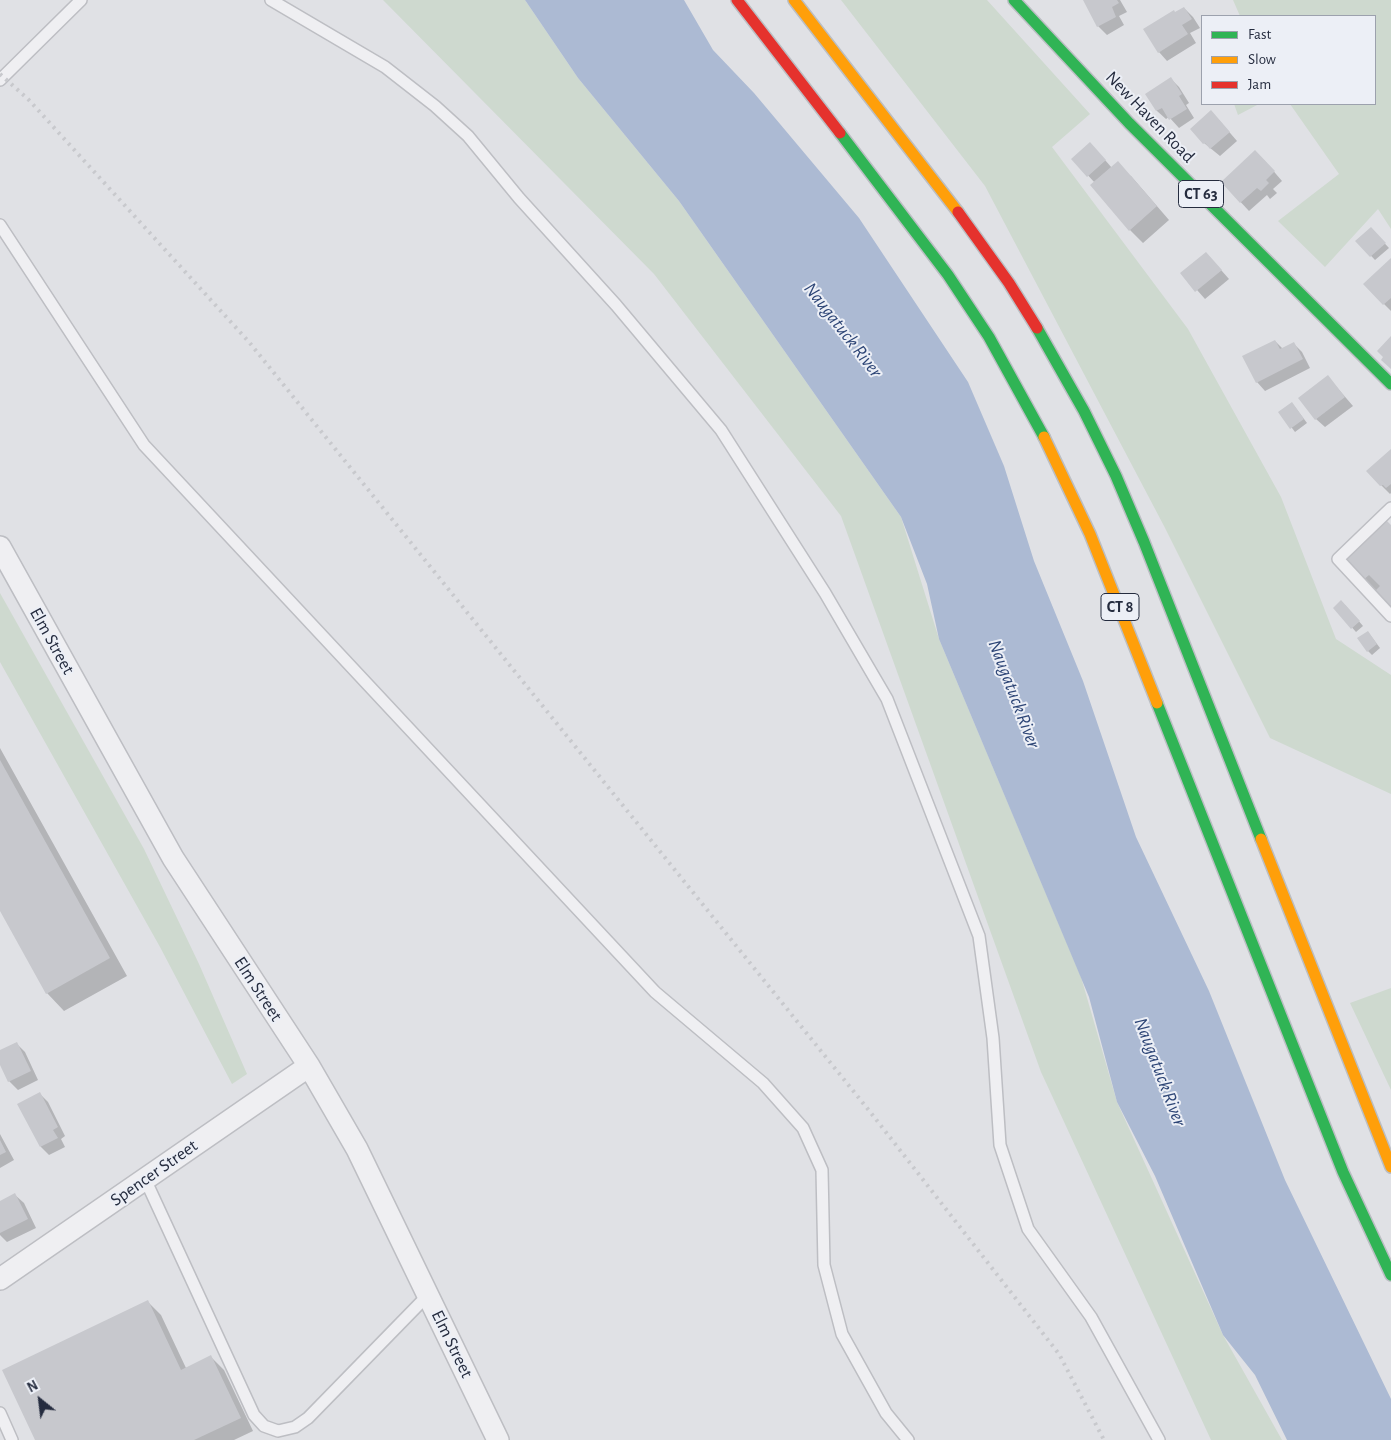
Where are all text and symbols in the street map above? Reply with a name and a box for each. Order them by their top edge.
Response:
legend [1201,15,1376,105]
text: Fast [1248,27,1271,42]
text: Slow [1248,52,1276,67]
street label: New Haven Road [1101,67,1199,167]
text: Jam [1248,77,1271,92]
road number: CT 63 [1178,180,1224,208]
water label: Naugatuck River [799,278,887,382]
road number: CT 8 [1101,594,1139,620]
street label: Elm Street [25,604,79,678]
water label: Naugatuck River [983,637,1045,751]
street label: Elm Street [229,953,287,1025]
water label: Naugatuck River [1129,1015,1191,1129]
street label: Spencer Street [106,1135,202,1211]
street label: Elm Street [426,1307,478,1381]
north arrow [15,1375,65,1425]
text: N [25,1378,40,1395]

